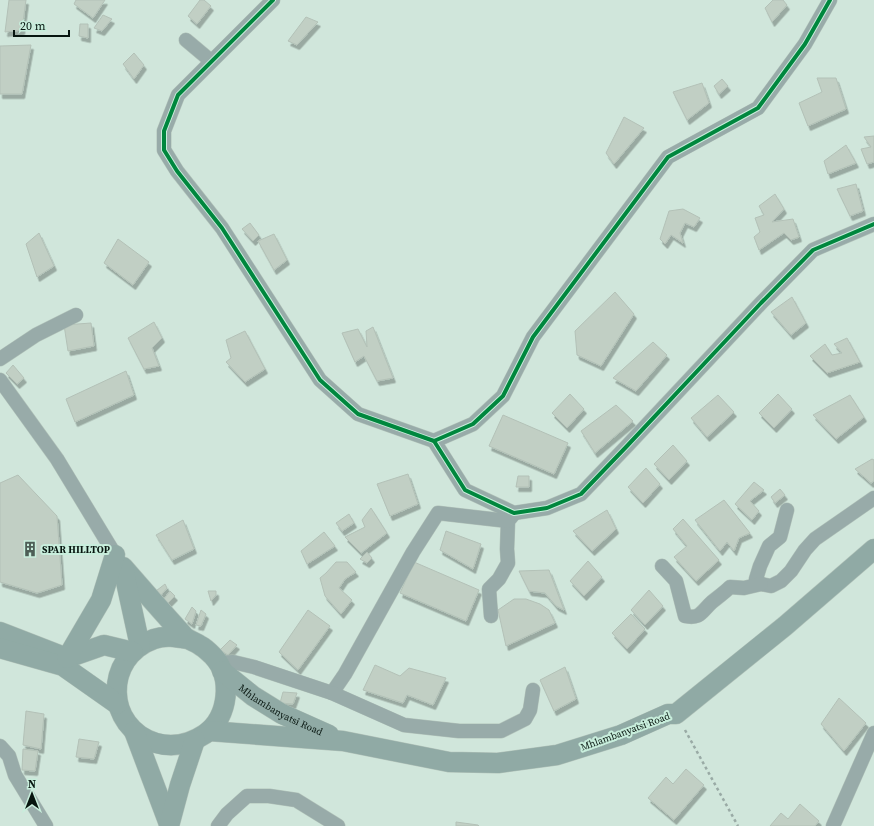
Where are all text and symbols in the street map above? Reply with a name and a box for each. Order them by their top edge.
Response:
scale bar [14,12,69,38]
text: 20 m [20,18,46,34]
building icon: SPAR HILLTOP [21,540,39,558]
place label: SPAR HILLTOP [42,543,110,556]
street label: Mhlambanyatsi Road [236,681,325,739]
street label: Mhlambanyatsi Road [579,709,672,754]
north arrow [12,774,52,814]
text: N [28,777,36,792]

